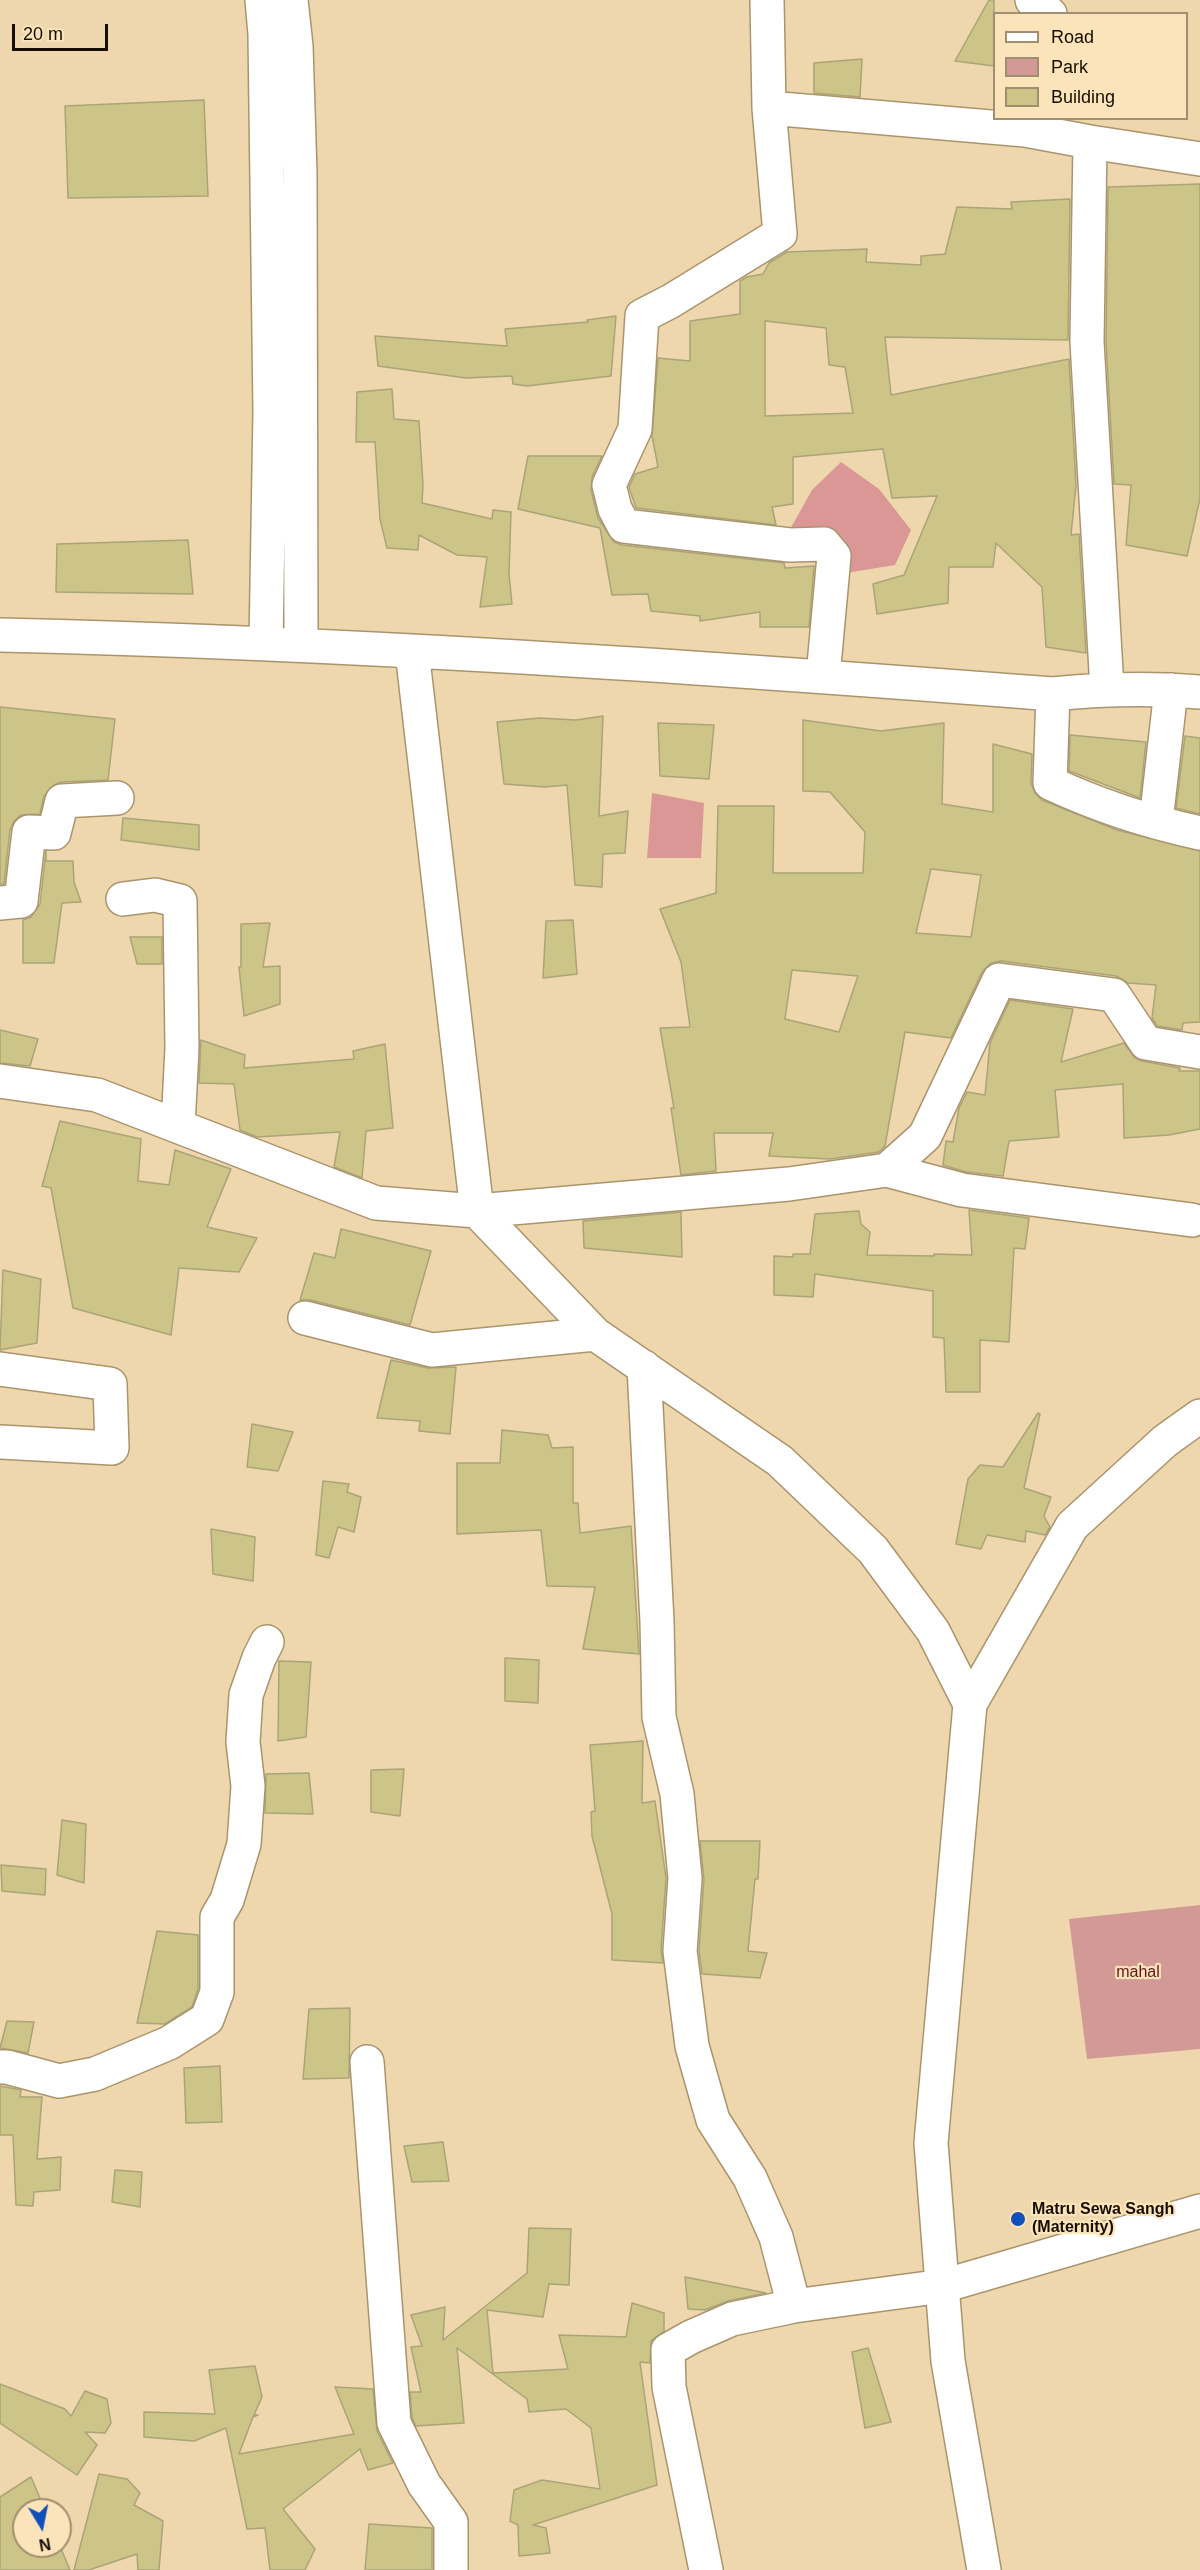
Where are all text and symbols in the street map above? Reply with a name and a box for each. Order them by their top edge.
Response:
scale bar [15,12,111,50]
legend [993,12,1188,120]
text: 20 m [23,24,63,44]
text: Road [1051,27,1094,47]
text: Park [1051,57,1088,77]
text: Building [1051,87,1115,107]
park label: mahal [1116,1963,1160,1983]
place label: Matru Sewa Sangh (Maternity) [1032,2200,1174,2238]
marker: Matru Sewa Sangh (Maternity) [1009,2210,1027,2228]
north arrow [12,2498,72,2558]
text: N [38,2535,52,2554]

